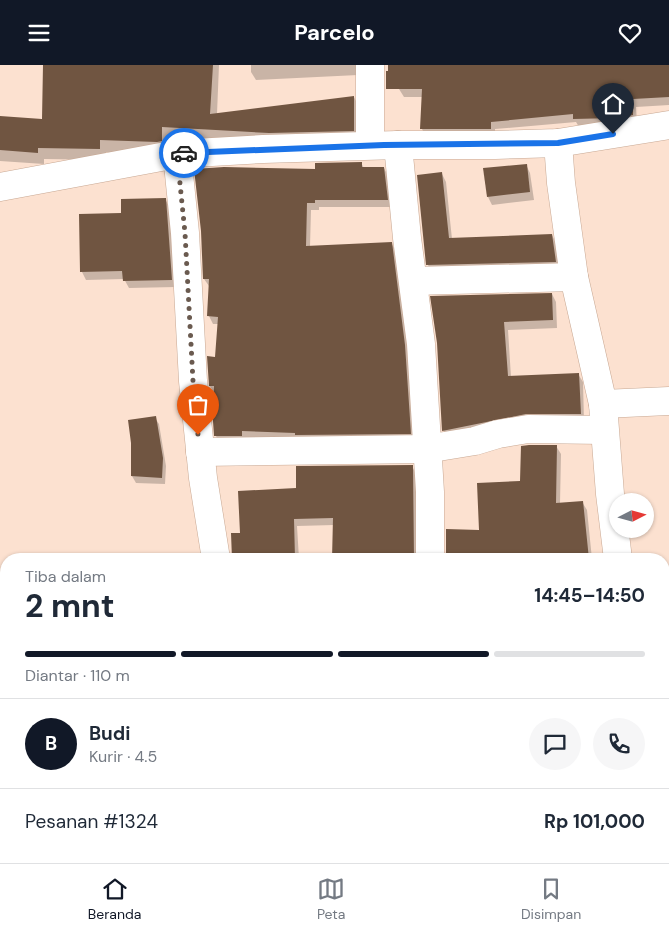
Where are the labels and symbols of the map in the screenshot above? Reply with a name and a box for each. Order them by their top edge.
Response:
pin [592,83,634,134]
courier [159,128,209,178]
pin [177,384,219,435]
north arrow [609,493,654,537]

